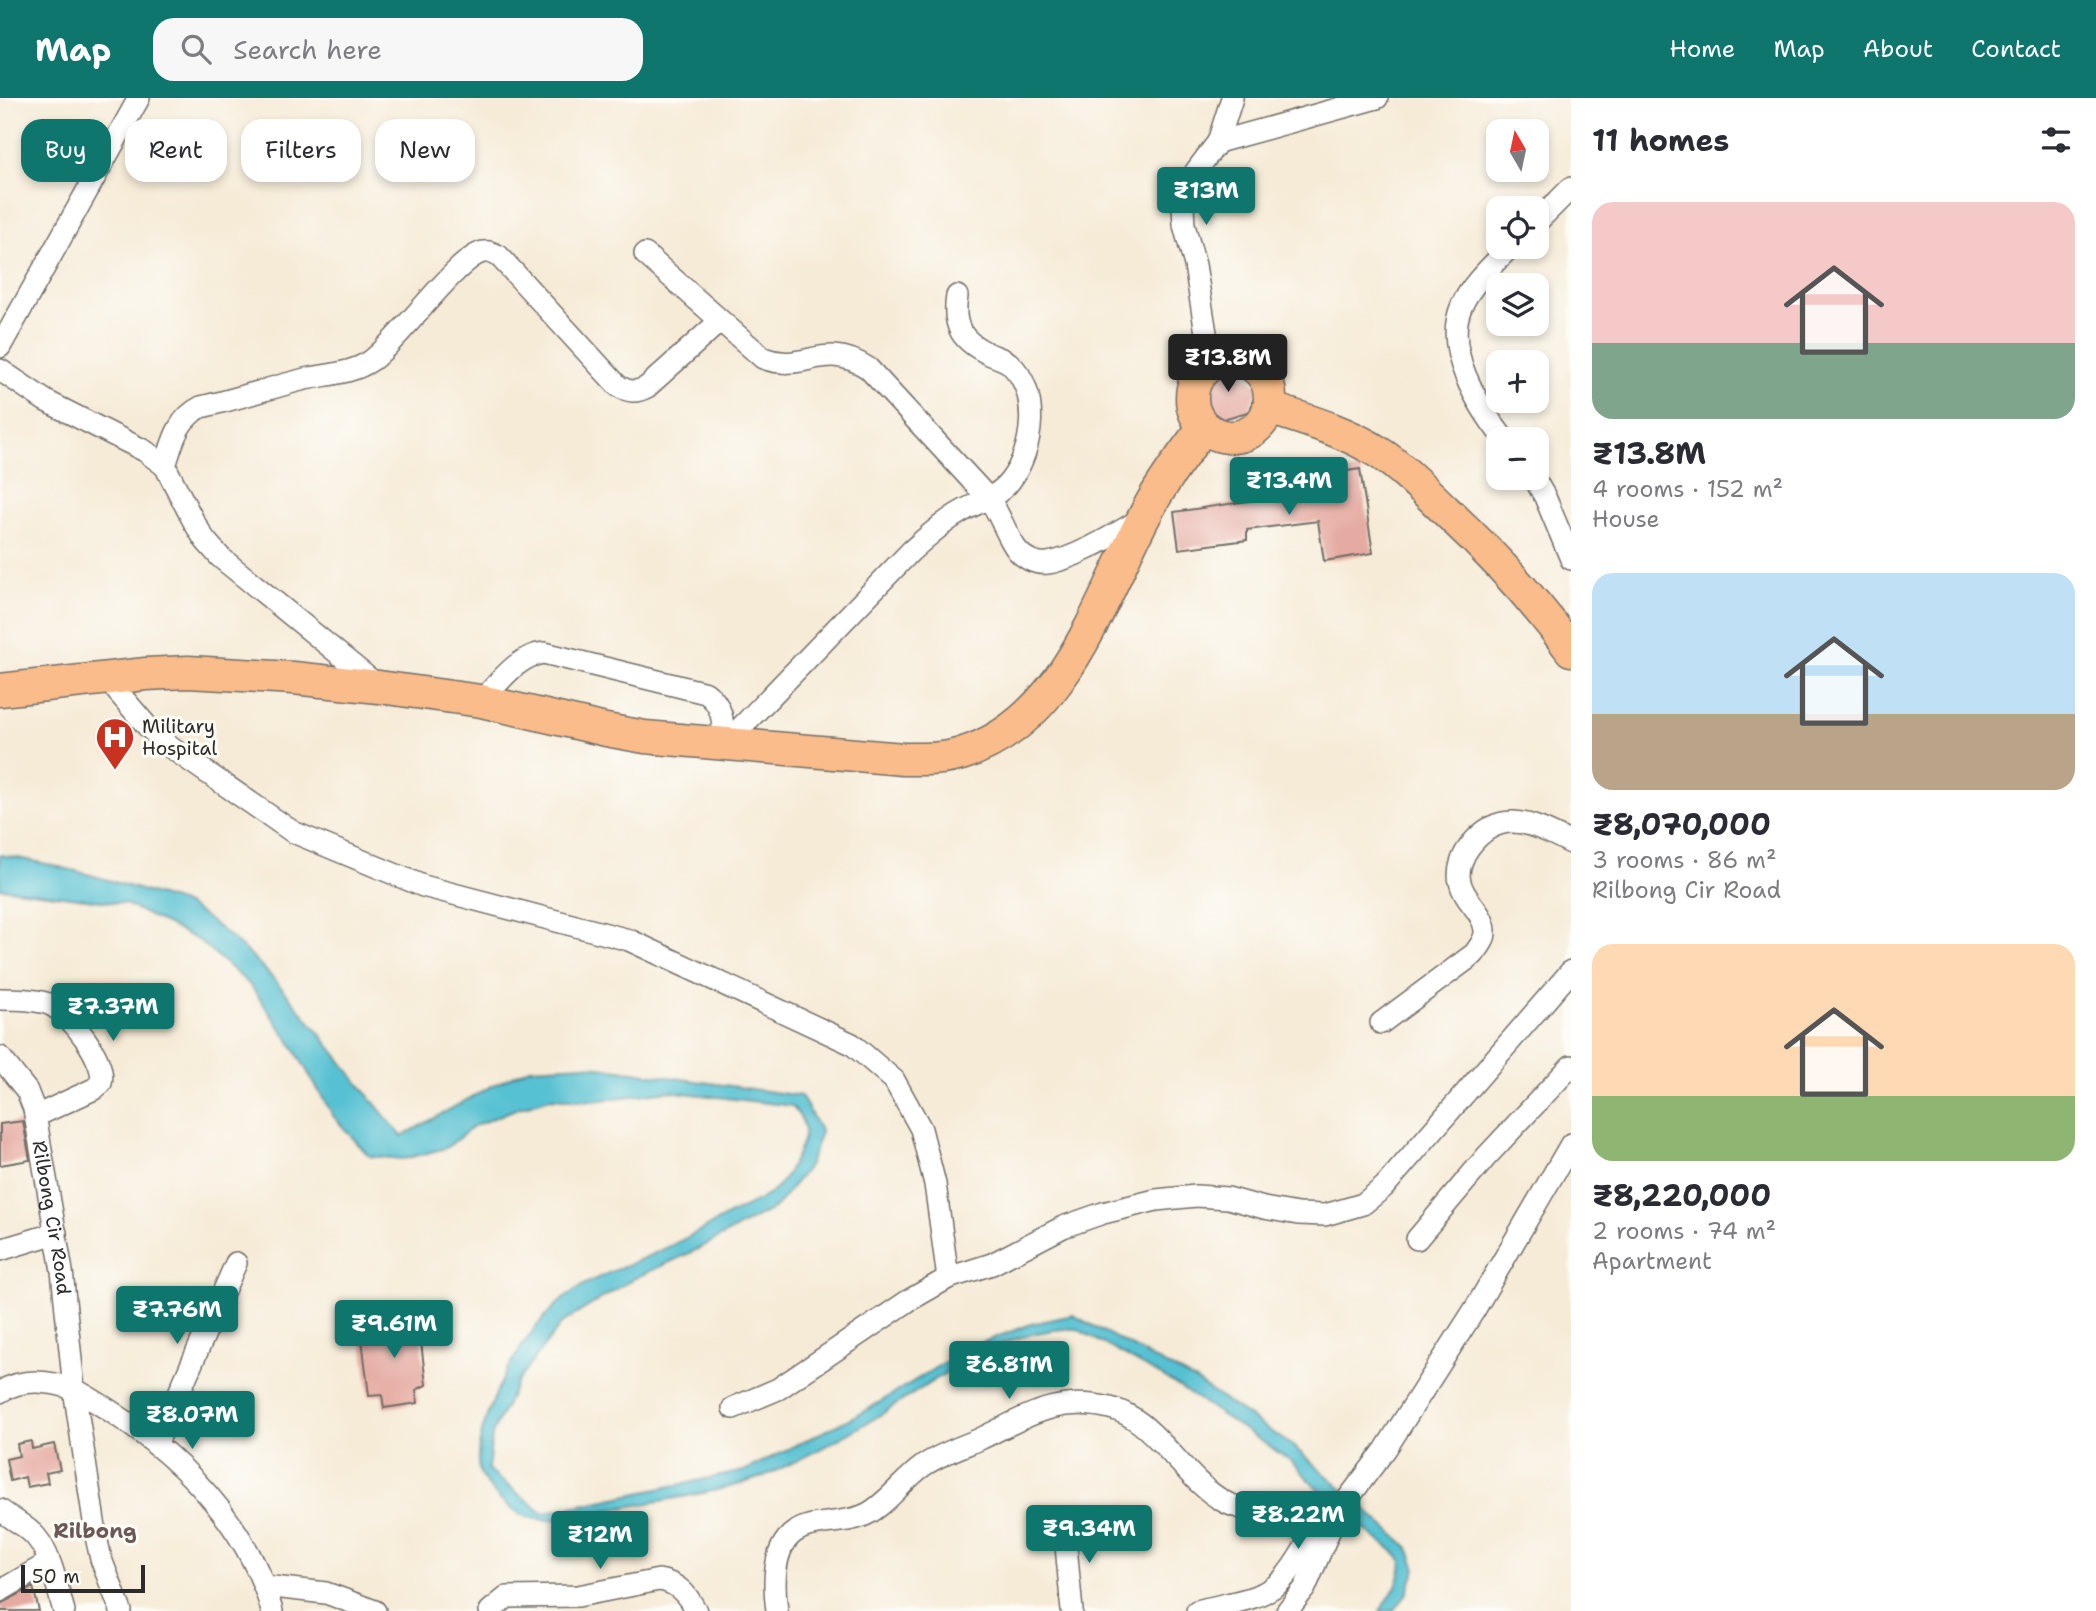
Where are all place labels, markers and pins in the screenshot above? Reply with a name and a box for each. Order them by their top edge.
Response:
pin: ₹13M [1165,167,1247,227]
pin: ₹13.8M [1171,334,1285,394]
pin: ₹13.4M [1232,458,1346,517]
place label: Military Hospital [142,714,217,761]
hospital icon: Military Hospital [94,716,136,771]
pin: ₹7.37M [56,984,170,1043]
pin: ₹7.76M [120,1286,234,1346]
pin: ₹9.61M [337,1300,451,1360]
pin: ₹6.81M [952,1342,1066,1401]
pin: ₹8.07M [135,1392,249,1451]
pin: ₹8.22M [1241,1492,1355,1551]
pin: ₹9.34M [1032,1506,1146,1565]
pin: ₹12M [559,1512,641,1571]

